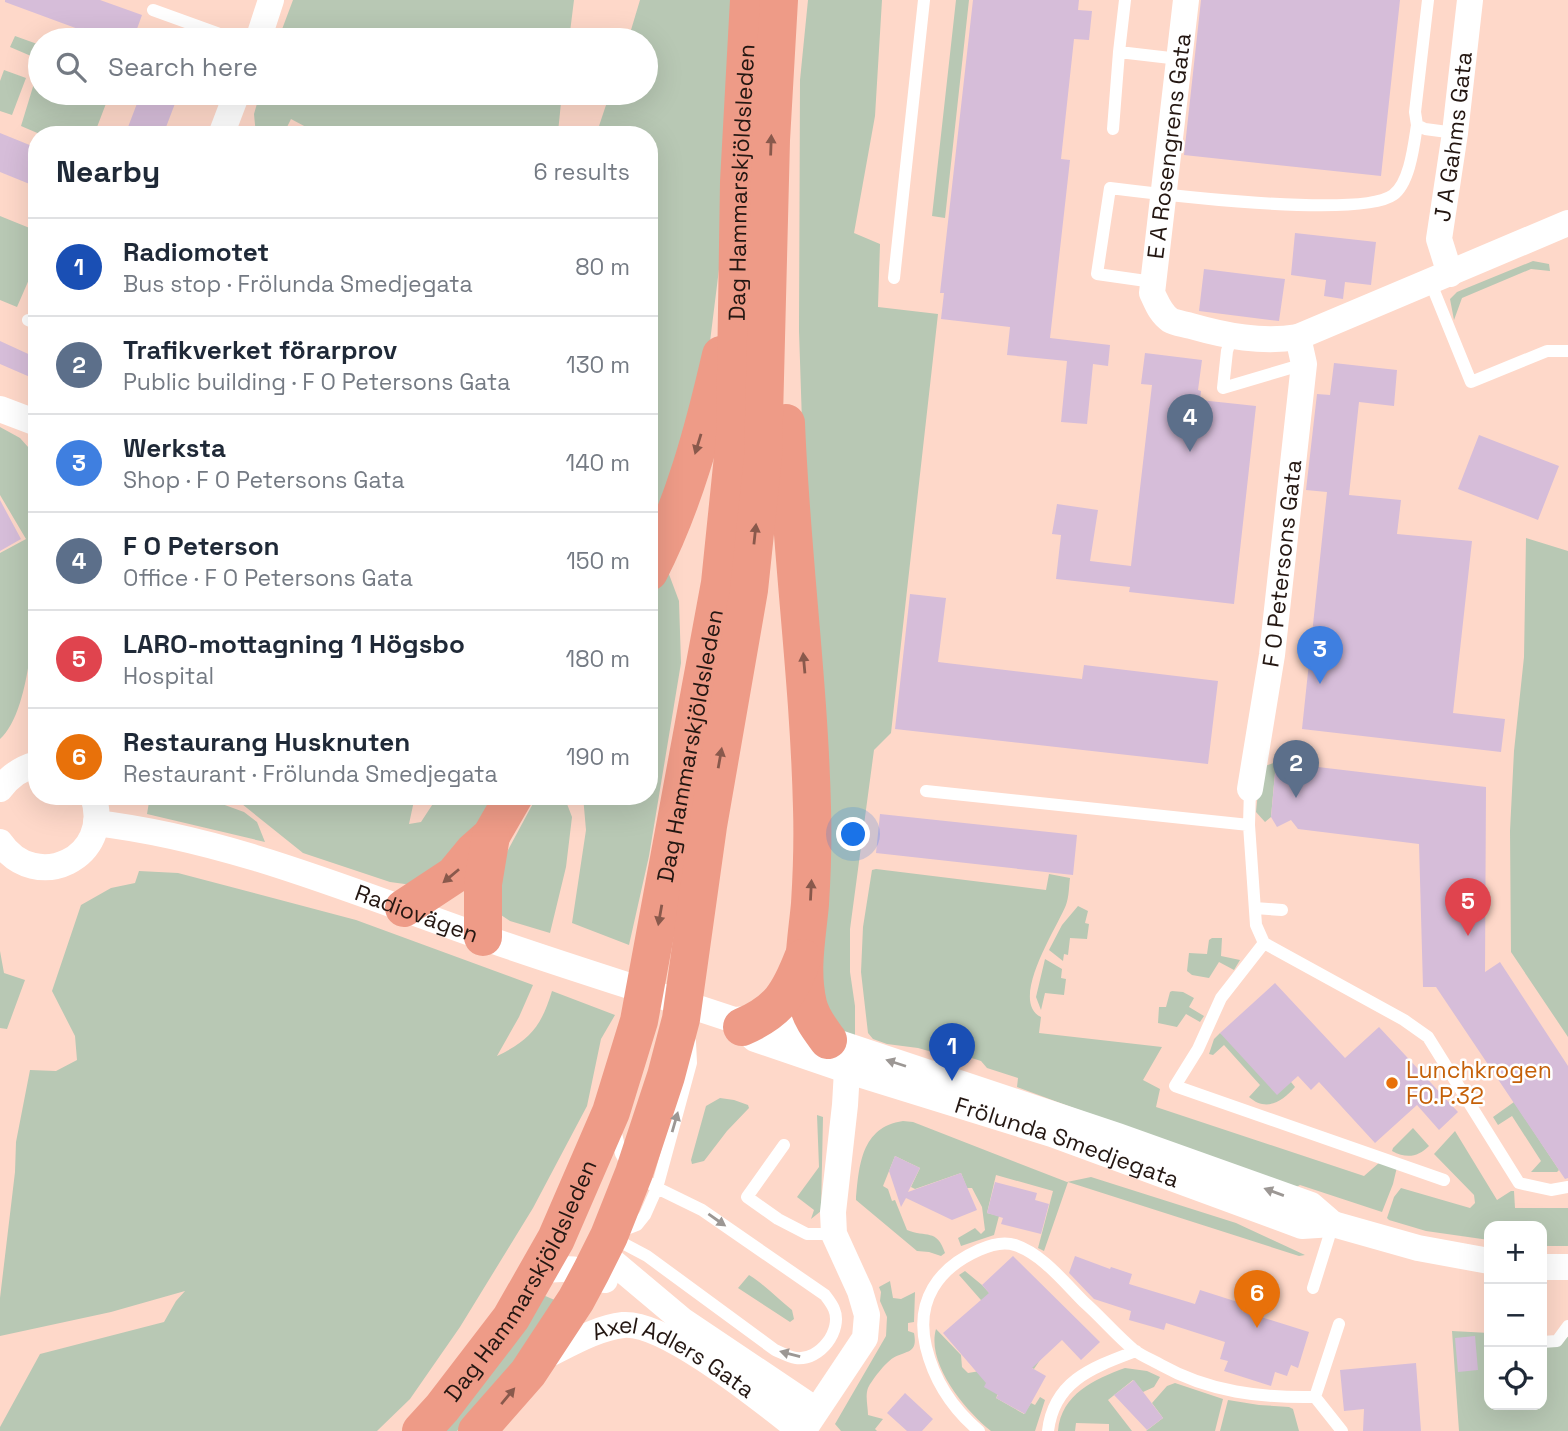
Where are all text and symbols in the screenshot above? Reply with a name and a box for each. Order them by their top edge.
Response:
search box [28,28,658,105]
street label: E A Rosengrens Gata [1140,31,1198,261]
street label: Dag Hammarskjöldsleden [722,43,762,321]
icon: search [52,48,90,86]
text: Search here [108,50,258,84]
street label: J A Gahms Gata [1427,50,1479,224]
one-way arrow [765,134,777,156]
text: Nearby [56,152,160,191]
text: 6 results [534,157,630,187]
text: Radiomotet [123,235,269,269]
text: 1 [74,252,84,282]
text: 80 m [575,252,630,282]
text: Bus stop · Frölunda Smedjegata [123,269,473,299]
text: Trafikverket förarprov [123,333,397,367]
text: 2 [72,350,86,380]
text: 130 m [566,350,630,380]
text: Public building · F O Petersons Gata [123,367,511,397]
pin: 4 [1167,394,1213,452]
text: Werksta [123,431,226,465]
one-way arrow [693,434,703,455]
text: 3 [72,448,86,478]
text: 140 m [566,448,630,478]
street label: F O Petersons Gata [1255,458,1308,669]
text: Shop · F O Petersons Gata [123,465,405,495]
one-way arrow [749,523,760,545]
text: F O Peterson [123,529,280,563]
text: 4 [72,546,86,576]
text: 150 m [566,546,630,576]
text: Office · F O Petersons Gata [123,563,413,593]
street label: Dag Hammarskjöldsleden [650,607,730,885]
pin: 3 [1297,626,1343,684]
text: LARO-mottagning 1 Högsbo [123,627,465,661]
text: 5 [72,644,86,674]
text: 180 m [566,644,630,674]
one-way arrow [798,652,809,674]
text: Hospital [123,661,214,691]
text: Restaurang Husknuten [123,725,410,759]
pin: 2 [1273,740,1319,798]
text: 6 [72,742,86,772]
text: 190 m [566,742,630,772]
one-way arrow [715,747,726,769]
text: Restaurant · Frölunda Smedjegata [123,759,498,789]
your location [836,817,870,851]
one-way arrow [442,868,459,883]
street label: Radiovägen [351,877,482,950]
pin: 5 [1445,878,1491,936]
one-way arrow [805,879,816,901]
one-way arrow [654,904,665,926]
pin: 1 [929,1023,975,1081]
place label: Lunchkrogen FO.P.32 [1406,1055,1552,1111]
one-way arrow [886,1057,907,1068]
marker: Lunchkrogen FO.P.32 [1384,1075,1400,1091]
street label: Frölunda Smedjegata [951,1090,1183,1195]
one-way arrow [671,1111,681,1132]
street label: Dag Hammarskjöldsleden [438,1155,604,1407]
one-way arrow [1263,1186,1284,1197]
one-way arrow [708,1213,726,1227]
map controls [1484,1221,1547,1410]
button: + [1484,1221,1547,1284]
pin: 6 [1234,1270,1280,1328]
button: − [1484,1284,1547,1347]
street label: Axel Adlers Gata [588,1310,761,1405]
button: locate [1484,1347,1547,1410]
one-way arrow [779,1349,800,1359]
one-way arrow [501,1388,516,1406]

